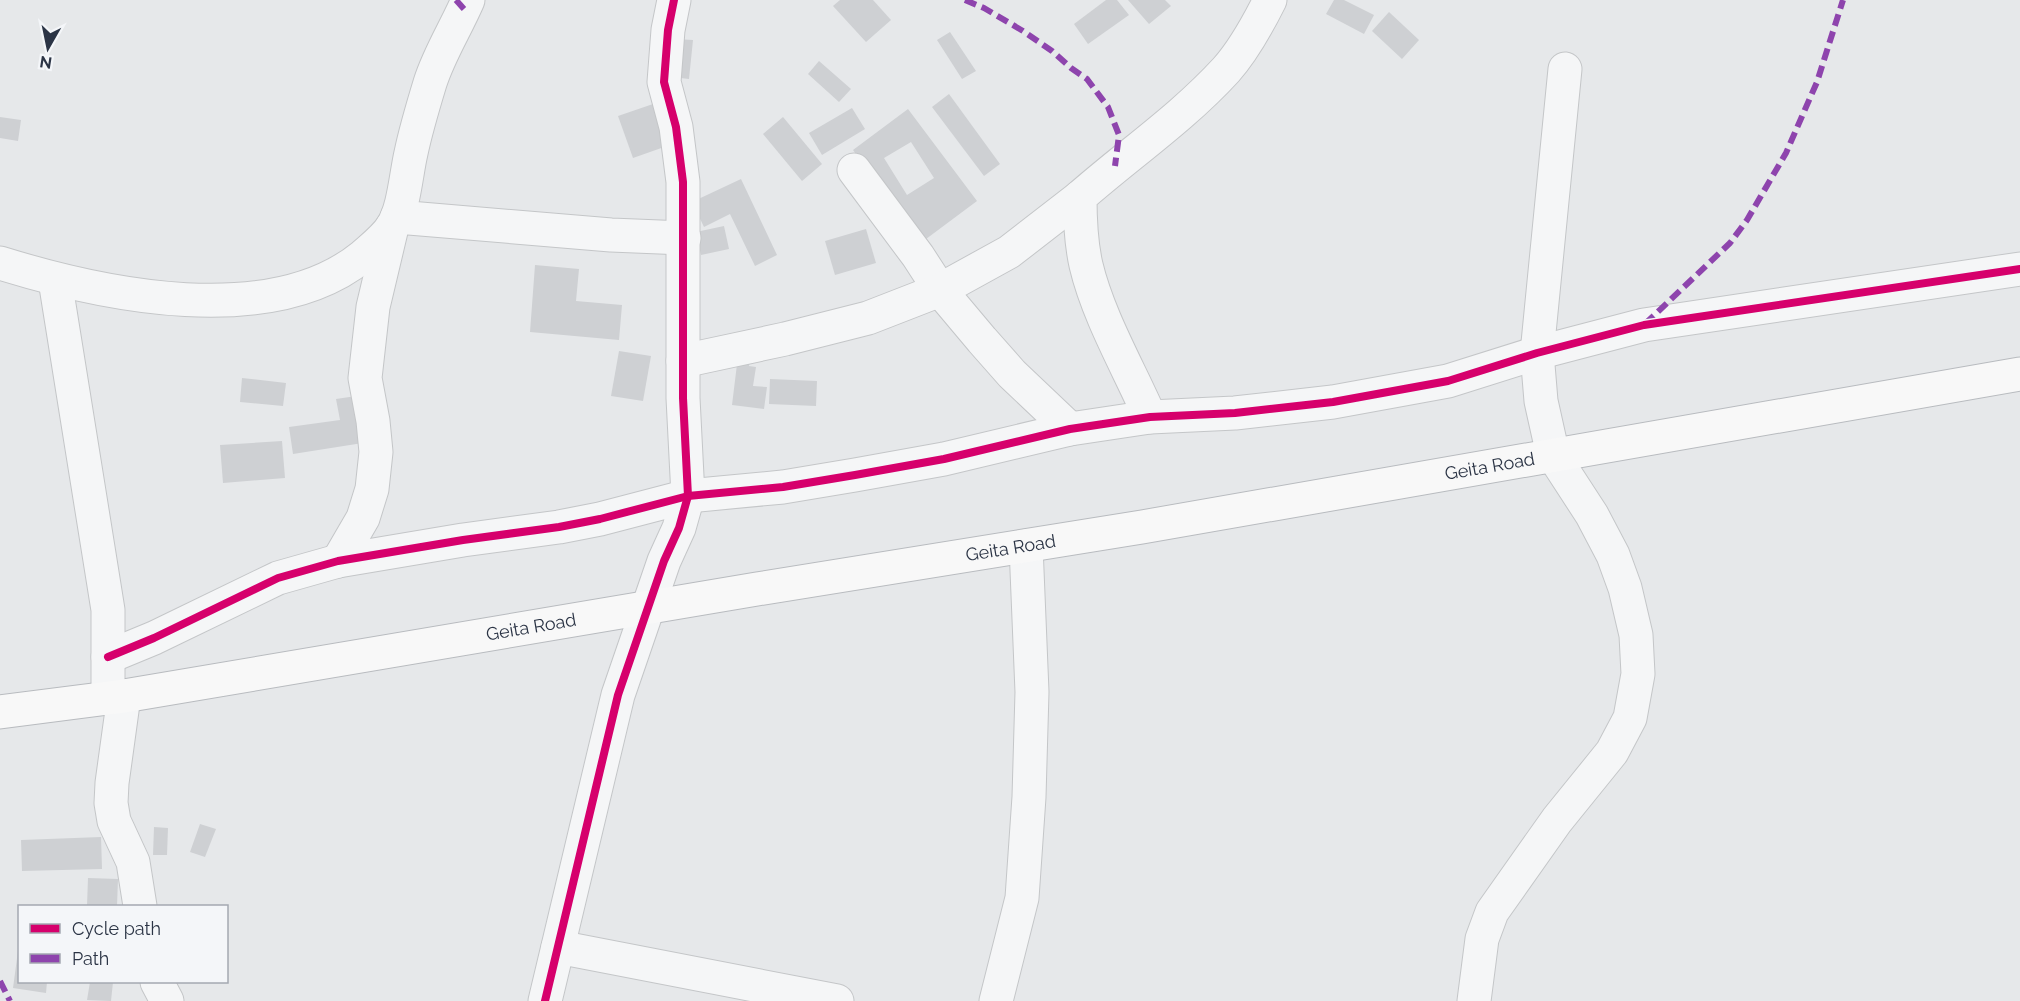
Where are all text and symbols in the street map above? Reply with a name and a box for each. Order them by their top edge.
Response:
north arrow [18,18,78,78]
text: N [38,52,53,73]
street label: Geita Road [1443,448,1536,484]
street label: Geita Road [964,530,1057,565]
street label: Geita Road [484,609,578,645]
legend [18,905,228,983]
text: Cycle path [72,918,161,939]
text: Path [72,948,109,969]

